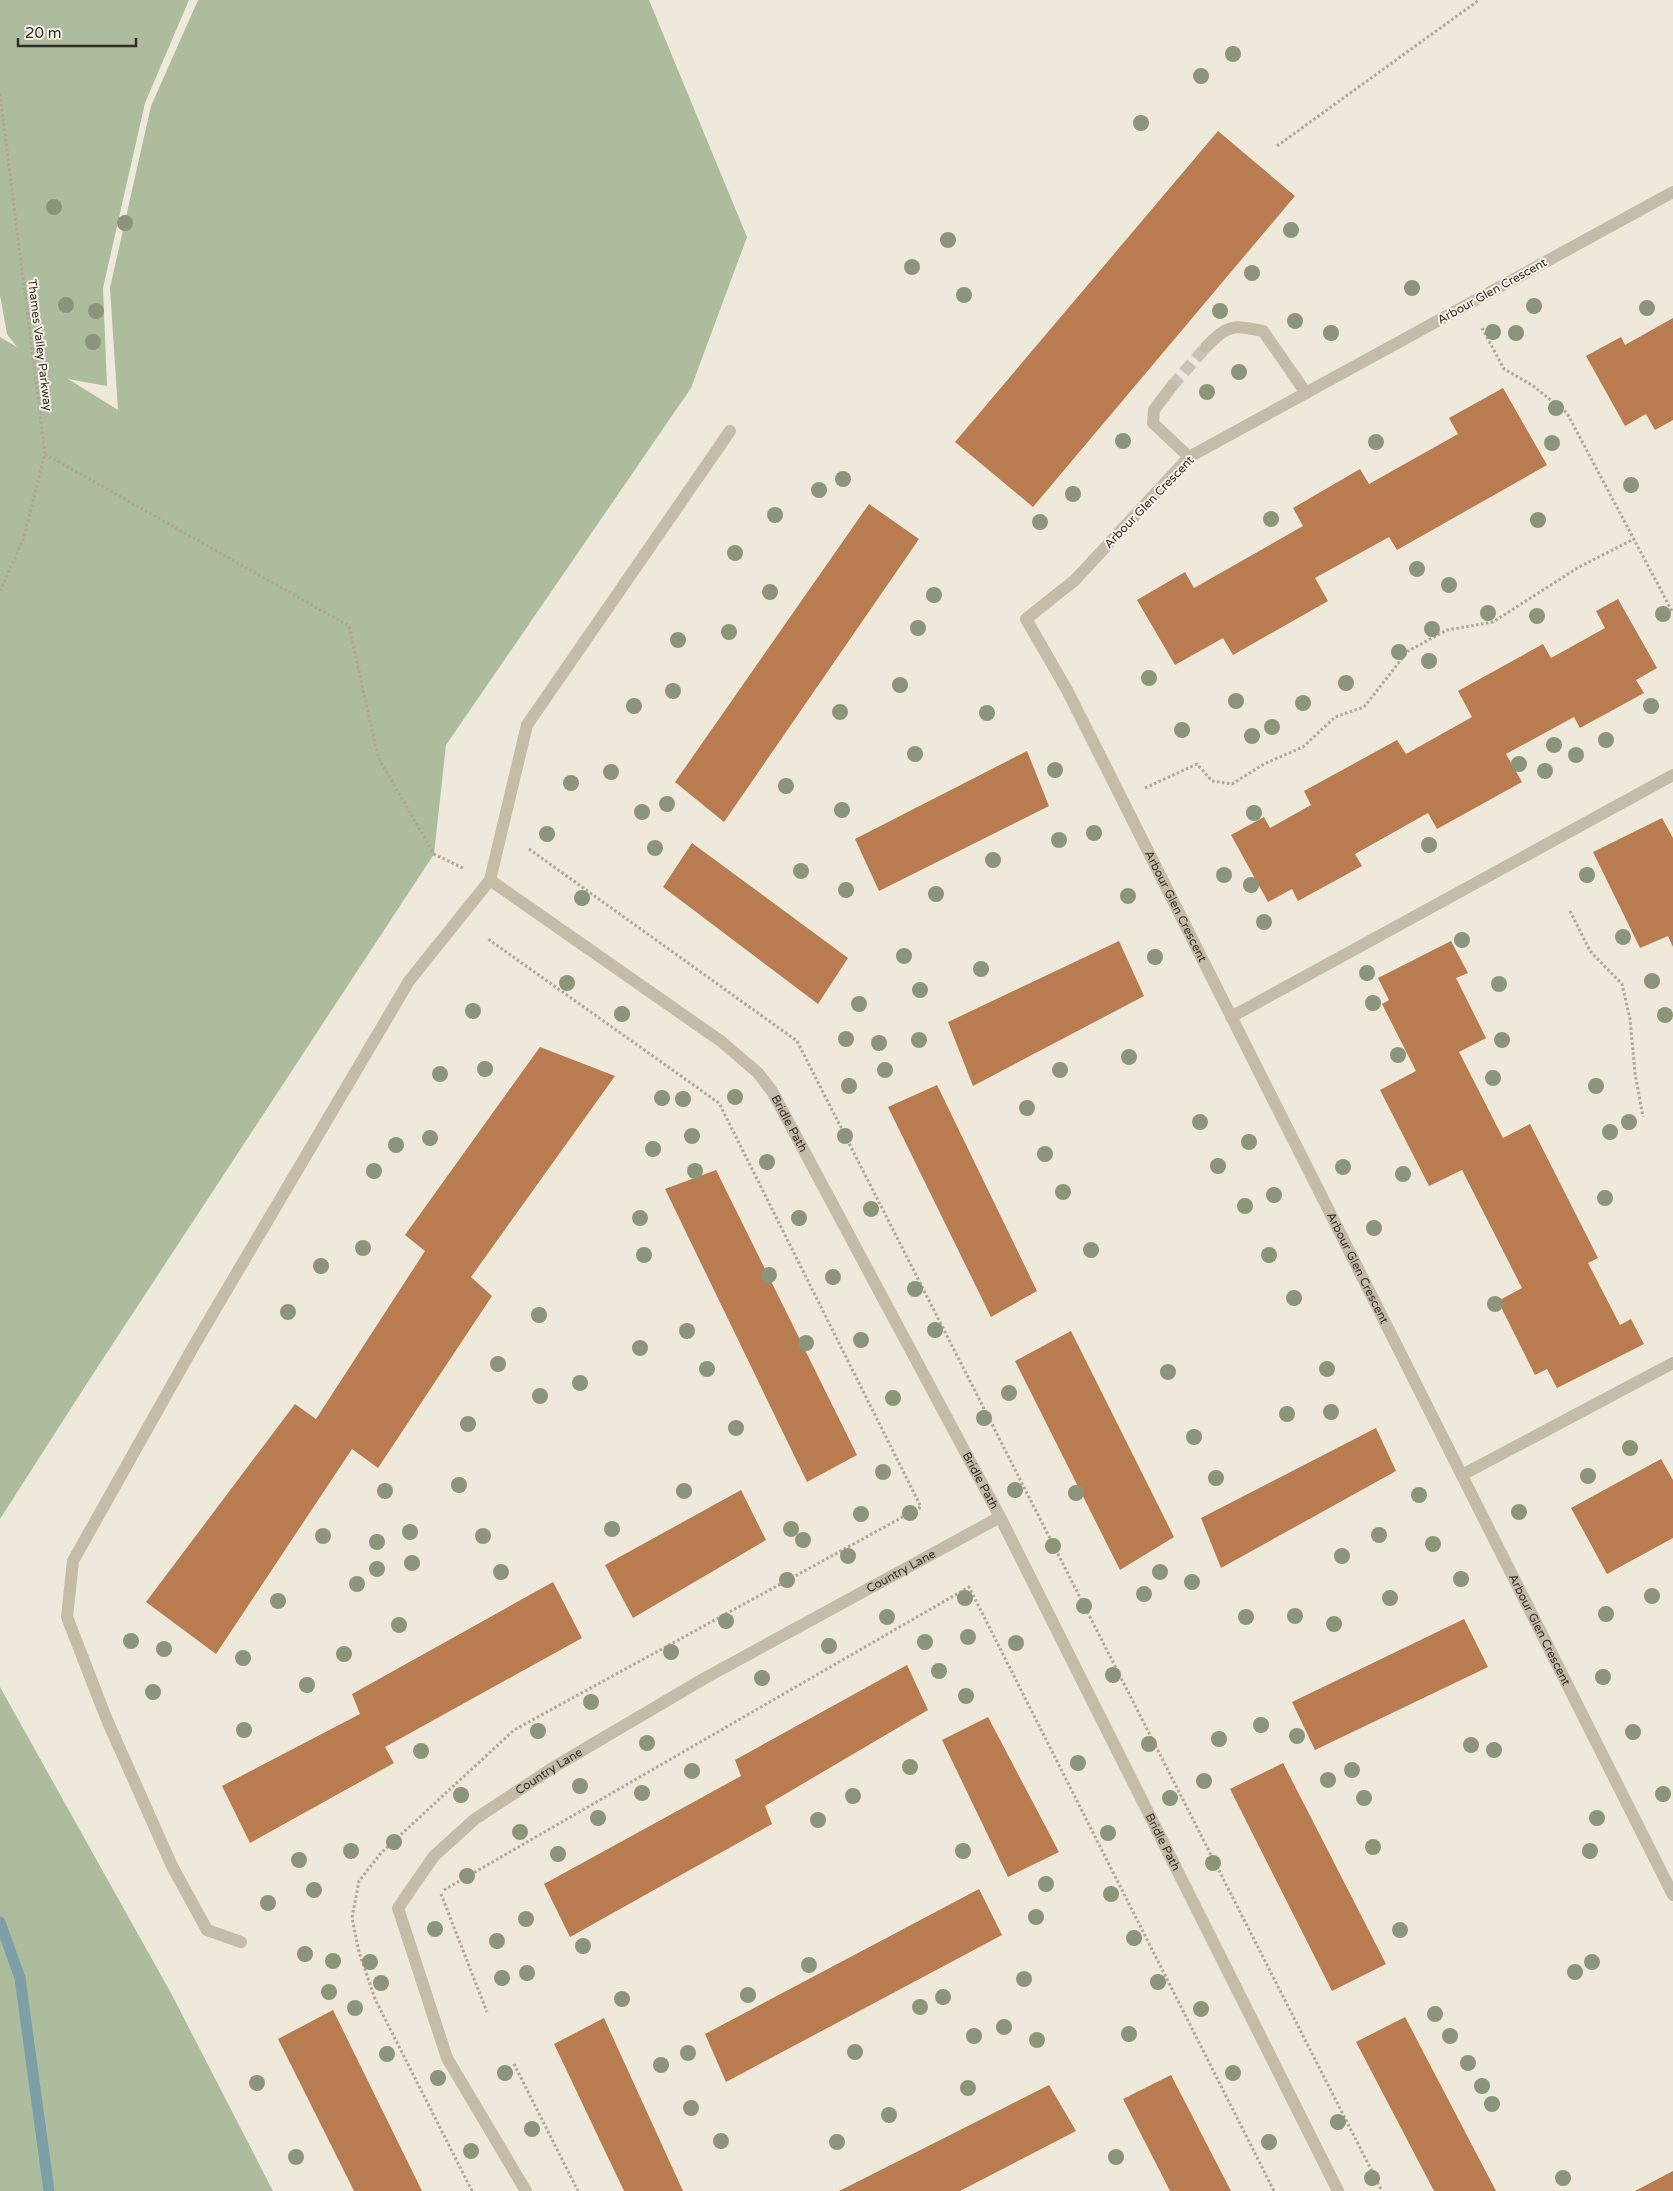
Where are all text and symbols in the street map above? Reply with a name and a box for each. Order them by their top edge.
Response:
scale bar [18,15,135,47]
text: 20 m [25,24,62,42]
street label: Arbour Glen Crescent [1435,255,1549,327]
street label: Thames Valley Parkway [25,278,55,412]
street label: Arbour Glen Crescent [1101,453,1197,551]
street label: Arbour Glen Crescent [1142,848,1210,965]
street label: Bridle Path [768,1092,810,1154]
street label: Arbour Glen Crescent [1324,1210,1392,1326]
street label: Bridle Path [959,1450,1001,1511]
street label: Country Lane [864,1547,938,1596]
street label: Arbour Glen Crescent [1506,1572,1574,1688]
street label: Country Lane [513,1745,585,1797]
street label: Bridle Path [1143,1811,1183,1873]

